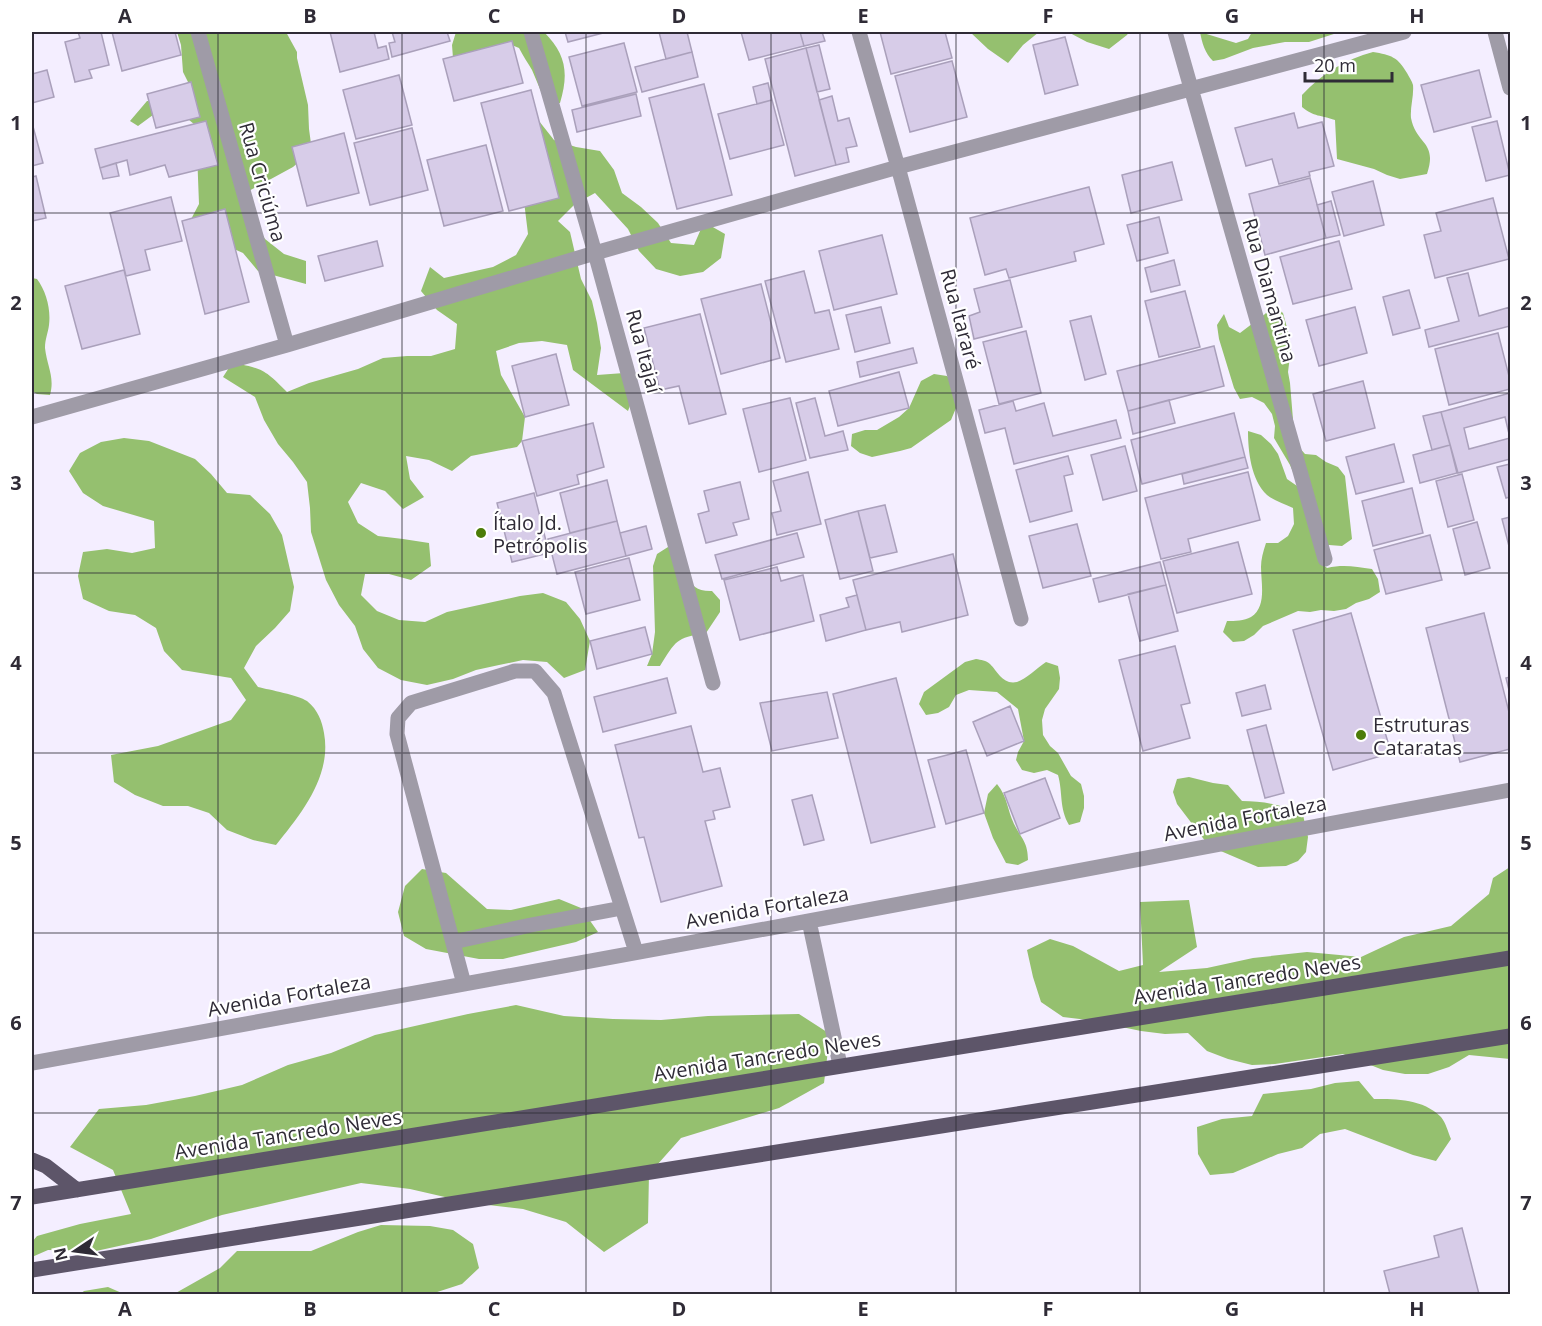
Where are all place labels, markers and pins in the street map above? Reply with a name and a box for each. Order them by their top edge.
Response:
place label: Ítalo Jd. Petrópolis [493,509,588,559]
marker: Ítalo Jd. Petrópolis [474,526,488,540]
place label: Estruturas Cataratas [1373,711,1469,761]
marker: Estruturas Cataratas [1354,728,1368,742]

